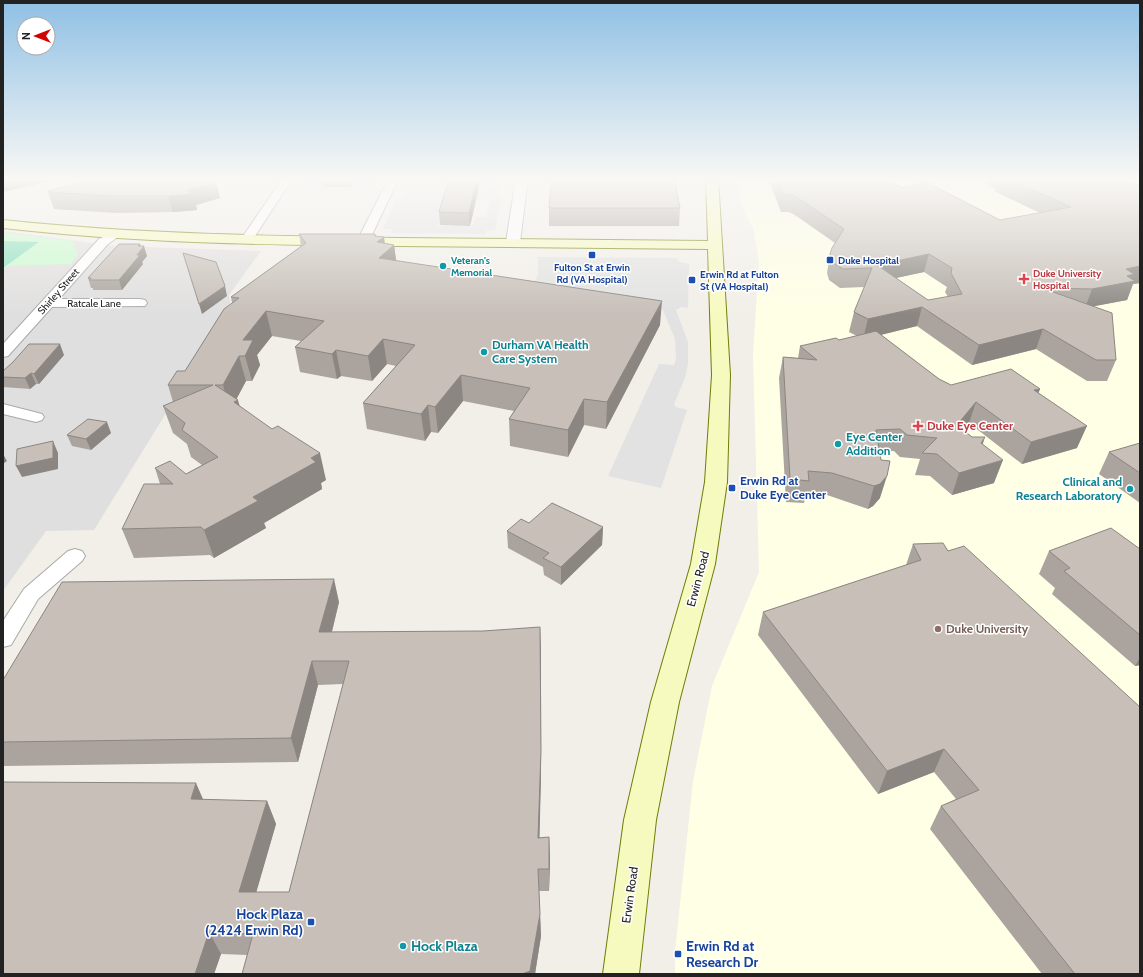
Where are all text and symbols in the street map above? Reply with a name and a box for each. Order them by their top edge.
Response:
north arrow [16,16,56,56]
text: N [19,32,33,40]
marker: Fulton St at Erwin Rd (VA Hospital) [587,250,597,260]
place label: Veteran's Memorial [451,254,492,279]
place label: Duke Hospital [838,254,899,267]
marker: Duke Hospital [825,255,835,265]
marker: Veteran's Memorial [438,261,448,271]
place label: Fulton St at Erwin Rd (VA Hospital) [554,261,630,286]
street label: Shirley Street [35,265,82,317]
place label: Duke University Hospital [1033,267,1102,292]
place label: Erwin Rd at Fulton St (VA Hospital) [700,268,779,293]
marker: Duke University Hospital [1018,273,1030,285]
marker: Erwin Rd at Fulton St (VA Hospital) [687,275,697,285]
street label: Ratcale Lane [67,297,121,310]
place label: Durham VA Health Care System [492,337,589,366]
marker: Durham VA Health Care System [479,347,489,357]
place label: Duke Eye Center [927,418,1013,433]
marker: Duke Eye Center [912,420,924,432]
place label: Eye Center Addition [846,429,902,458]
marker: Eye Center Addition [833,439,843,449]
place label: Erwin Rd at Duke Eye Center [740,473,826,502]
place label: Clinical and Research Laboratory [1016,474,1123,503]
marker: Erwin Rd at Duke Eye Center [727,483,737,493]
marker: Clinical and Research Laboratory [1125,484,1135,494]
street label: Erwin Road [683,549,712,608]
place label: Duke University [946,621,1029,636]
marker: Duke University [933,624,943,634]
street label: Erwin Road [618,866,641,924]
place label: Hock Plaza (2424 Erwin Rd) [205,905,303,939]
marker: Hock Plaza (2424 Erwin Rd) [306,917,316,927]
place label: Hock Plaza [411,937,478,955]
place label: Erwin Rd at Research Dr [686,937,759,971]
marker: Hock Plaza [398,941,408,951]
marker: Erwin Rd at Research Dr [673,949,683,959]

